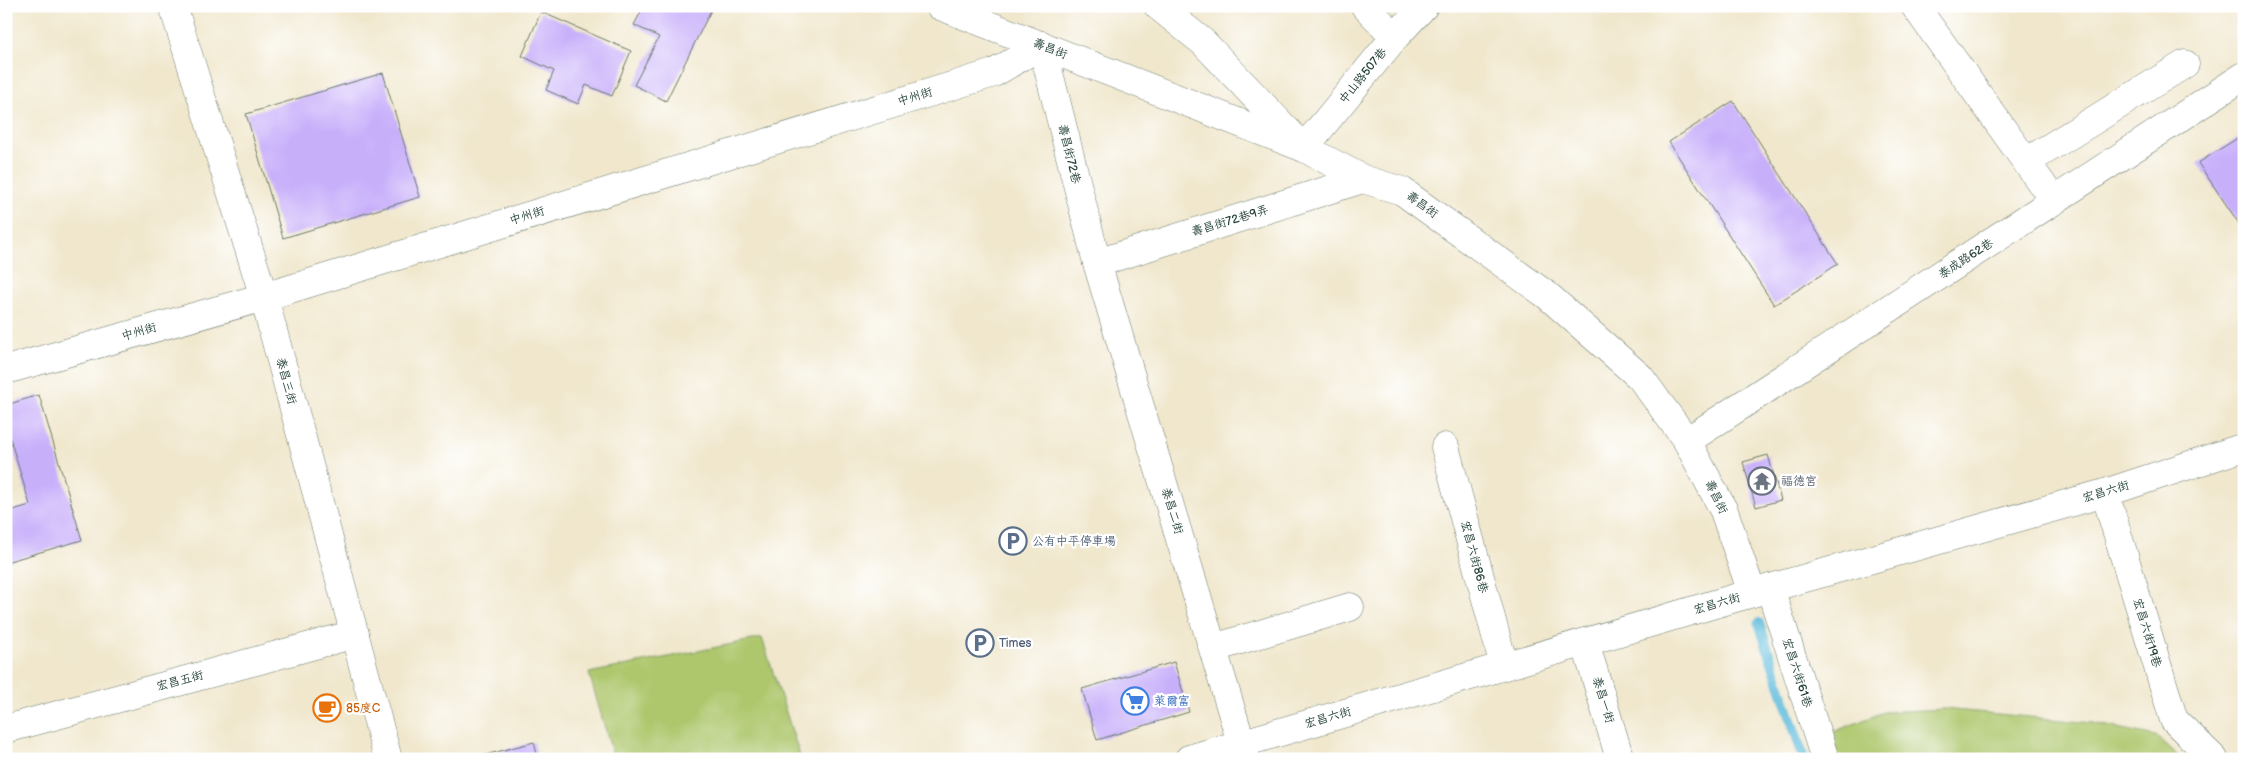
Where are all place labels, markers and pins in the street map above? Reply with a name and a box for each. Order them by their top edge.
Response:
temple icon: 福德宮 [1747,466,1777,496]
place label: 福德宮 [1781,474,1817,489]
parking icon: 公有中平停車場 [998,526,1028,556]
place label: 公有中平停車場 [1032,534,1116,549]
parking icon: Times [965,628,995,658]
place label: Times [999,636,1032,651]
supermarket icon: 萊爾富 [1120,686,1150,716]
cafe icon: 85度C [312,693,342,723]
place label: 萊爾富 [1154,694,1190,709]
place label: 85度C [346,701,381,716]

